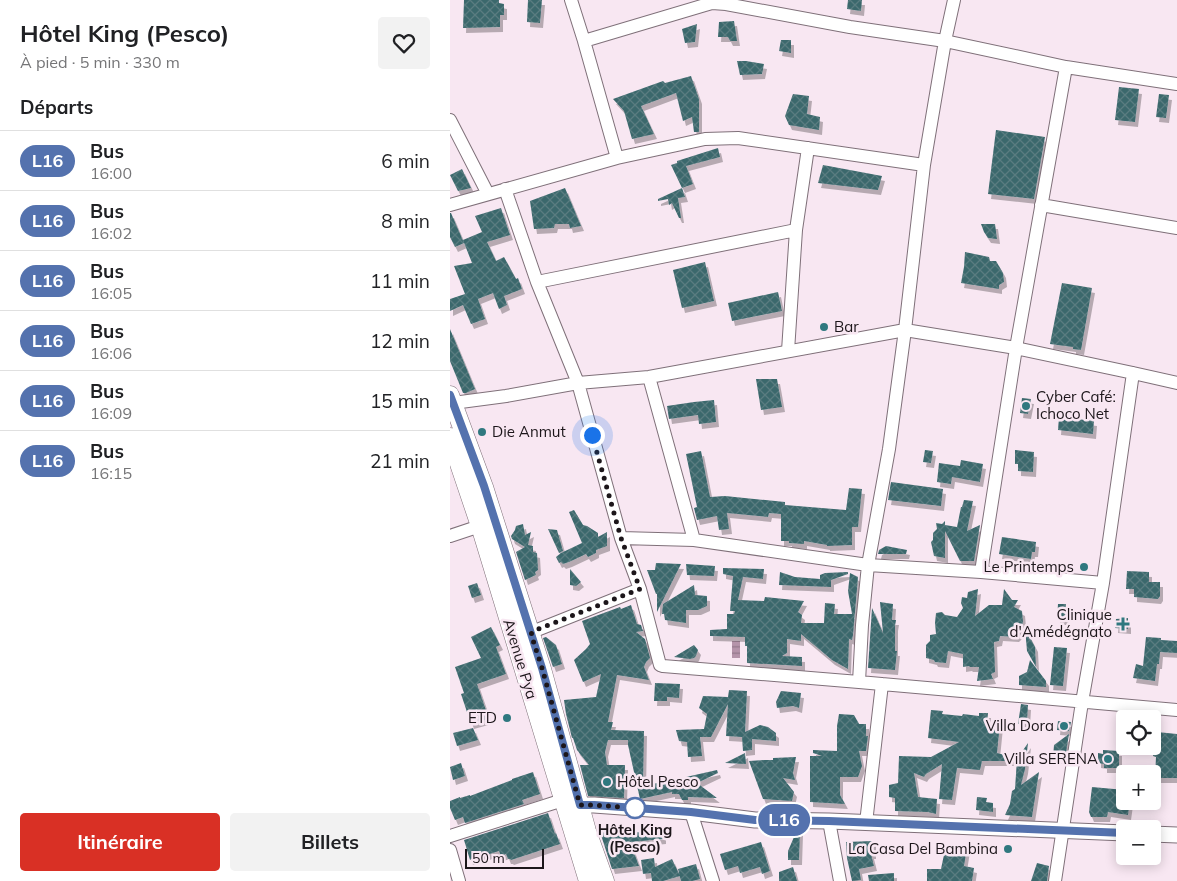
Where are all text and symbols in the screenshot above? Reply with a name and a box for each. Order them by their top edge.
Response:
button: heart [378,17,430,69]
text: Hôtel King (Pesco) [20,18,229,48]
text: À pied · 5 min · 330 m [20,52,180,72]
text: Départs [20,95,93,119]
text: Bus [90,139,124,163]
text: L16 [32,149,63,172]
text: 6 min [381,149,430,173]
text: 16:00 [90,163,132,183]
text: Bus [90,199,124,223]
text: L16 [32,209,63,232]
text: 8 min [381,209,430,233]
text: 16:02 [90,223,132,243]
text: Bus [90,259,124,283]
text: L16 [32,269,63,292]
text: 11 min [370,269,430,293]
text: 16:05 [90,283,132,303]
place label: Bar [834,317,859,336]
text: Bus [90,319,124,343]
marker: Bar [818,321,830,333]
text: L16 [32,329,63,352]
text: 12 min [370,329,430,353]
text: 16:06 [90,343,132,363]
text: Bus [90,379,124,403]
place label: Cyber Café: Ichoco Net [1036,387,1116,423]
text: L16 [32,389,63,412]
text: 15 min [370,389,430,413]
marker: Cyber Café: Ichoco Net [1020,400,1032,412]
text: 16:09 [90,403,132,423]
place label: Die Anmut [492,422,566,441]
your location [580,423,605,448]
marker: Die Anmut [476,426,488,438]
text: Bus [90,439,124,463]
text: L16 [32,449,63,472]
text: 21 min [370,449,430,473]
text: 16:15 [90,463,132,483]
place label: Le Printemps [983,557,1074,576]
marker: Le Printemps [1078,561,1090,573]
place label: Clinique d'Amédégnato [1010,605,1112,641]
street label: Avenue Pya [499,617,542,701]
marker: Clinique d'Amédégnato [1116,617,1130,631]
place label: ETD [468,708,497,727]
map controls [1116,710,1161,865]
button: locate [1116,710,1161,755]
marker: ETD [501,712,513,724]
place label: Villa Dora [986,716,1054,735]
marker: Villa Dora [1058,720,1070,732]
place label: Villa SERENA [1004,749,1098,768]
marker: Villa SERENA [1102,753,1114,765]
button: + [1116,765,1161,810]
place label: Hôtel Pesco [617,772,699,791]
marker: Hôtel Pesco [601,776,613,788]
marker: Hôtel King (Pesco) [624,797,646,819]
line badge: L16 [755,804,813,836]
text: L16 [768,808,800,831]
button: Itinéraire [20,813,220,871]
button: Billets [230,813,430,871]
place label: Hôtel King (Pesco) [598,820,672,856]
button: − [1116,820,1161,865]
place label: La Casa Del Bambina [848,839,998,858]
marker: La Casa Del Bambina [1002,843,1014,855]
scale bar [465,846,544,869]
text: 50 m [472,849,505,867]

